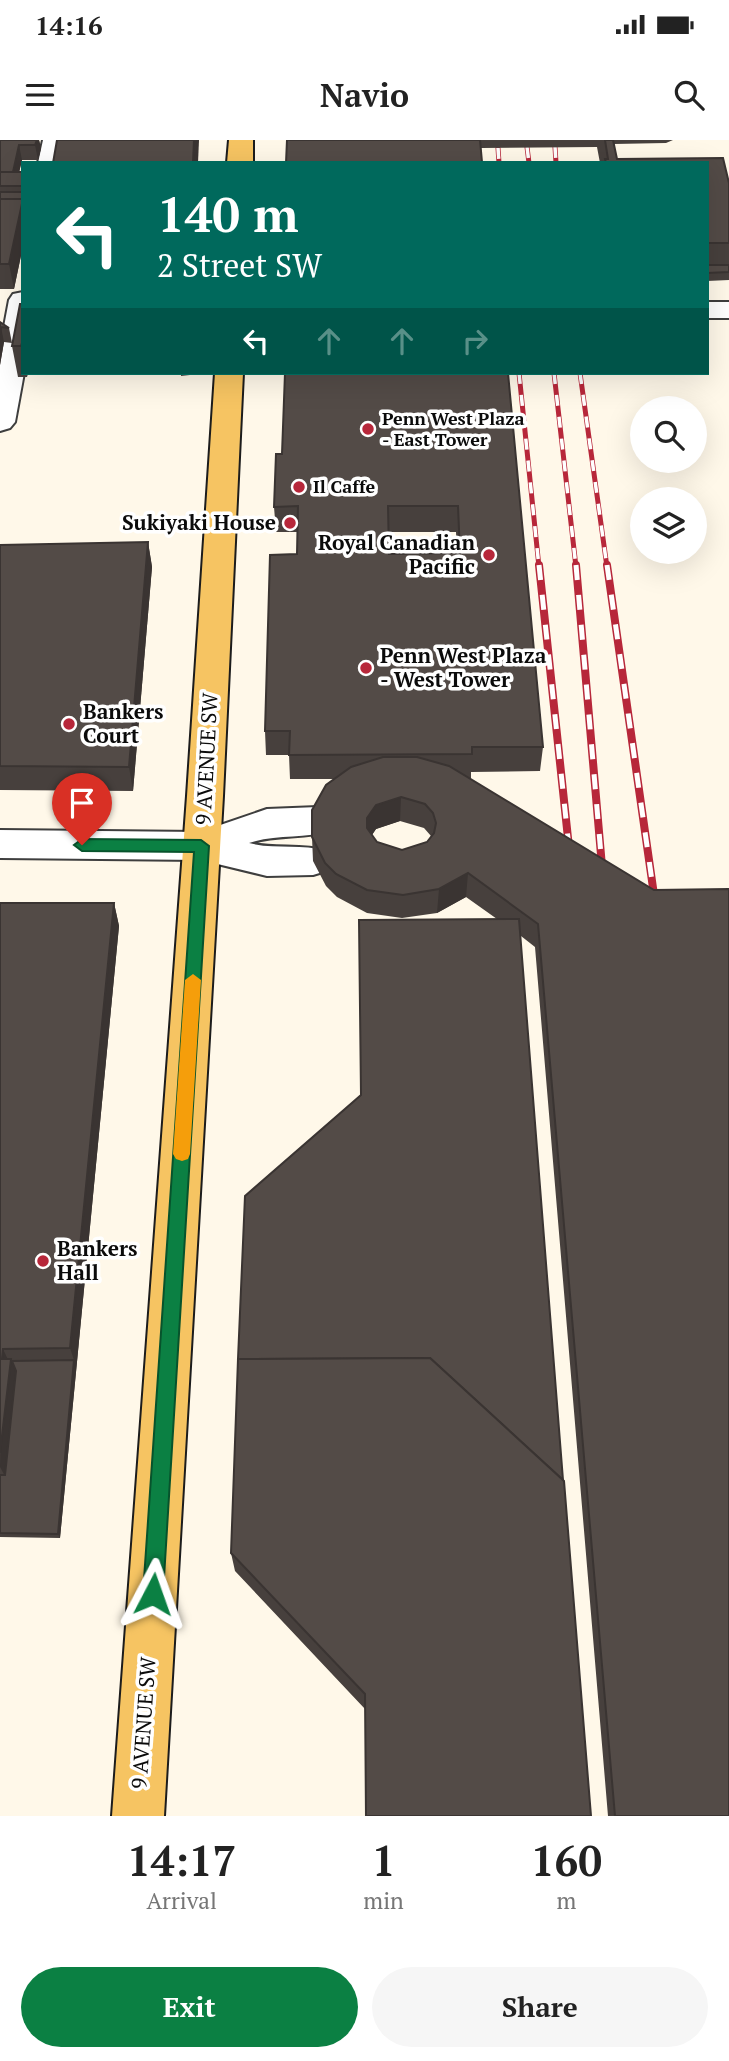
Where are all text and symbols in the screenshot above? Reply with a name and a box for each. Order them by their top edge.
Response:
text: 14:16 [35,8,103,42]
text: Navio [320,74,409,116]
icon: menu [21,76,59,114]
icon: search [670,76,708,114]
text: 140 m [157,181,299,246]
icon: left [42,189,133,280]
text: 2 Street SW [157,244,322,286]
icon: left [237,322,275,360]
icon: ahead [310,322,348,360]
icon: ahead [383,322,421,360]
icon: right [456,322,494,360]
map controls [630,396,707,564]
button: search [630,396,707,473]
place label: Penn West Plaza - East Tower [382,406,525,451]
marker: Penn West Plaza - East Tower [360,421,376,437]
place label: Il Caffe [313,474,375,498]
marker: Il Caffe [291,479,307,495]
button: layers [630,487,707,564]
place label: Sukiyaki House [122,508,276,536]
marker: Sukiyaki House [282,515,298,531]
place label: Royal Canadian Pacific [318,528,475,580]
marker: Royal Canadian Pacific [481,547,497,563]
place label: Penn West Plaza - West Tower [380,641,547,693]
marker: Penn West Plaza - West Tower [358,660,374,676]
street label: 9 AVENUE SW [189,692,223,826]
place label: Bankers Court [83,697,164,749]
marker: Bankers Court [61,716,77,732]
pin [52,773,112,845]
icon: arrive [63,784,101,822]
place label: Bankers Hall [57,1234,138,1286]
marker: Bankers Hall [35,1253,51,1269]
position arrow [116,1557,190,1631]
street label: 9 AVENUE SW [124,1656,162,1790]
text: 14:17 [127,1832,236,1888]
text: 1 [372,1832,395,1888]
text: 160 [531,1832,602,1888]
text: Arrival [146,1885,217,1916]
text: min [363,1885,404,1916]
text: m [556,1885,576,1916]
button: Exit [21,1967,358,2047]
button: Share [372,1967,708,2047]

